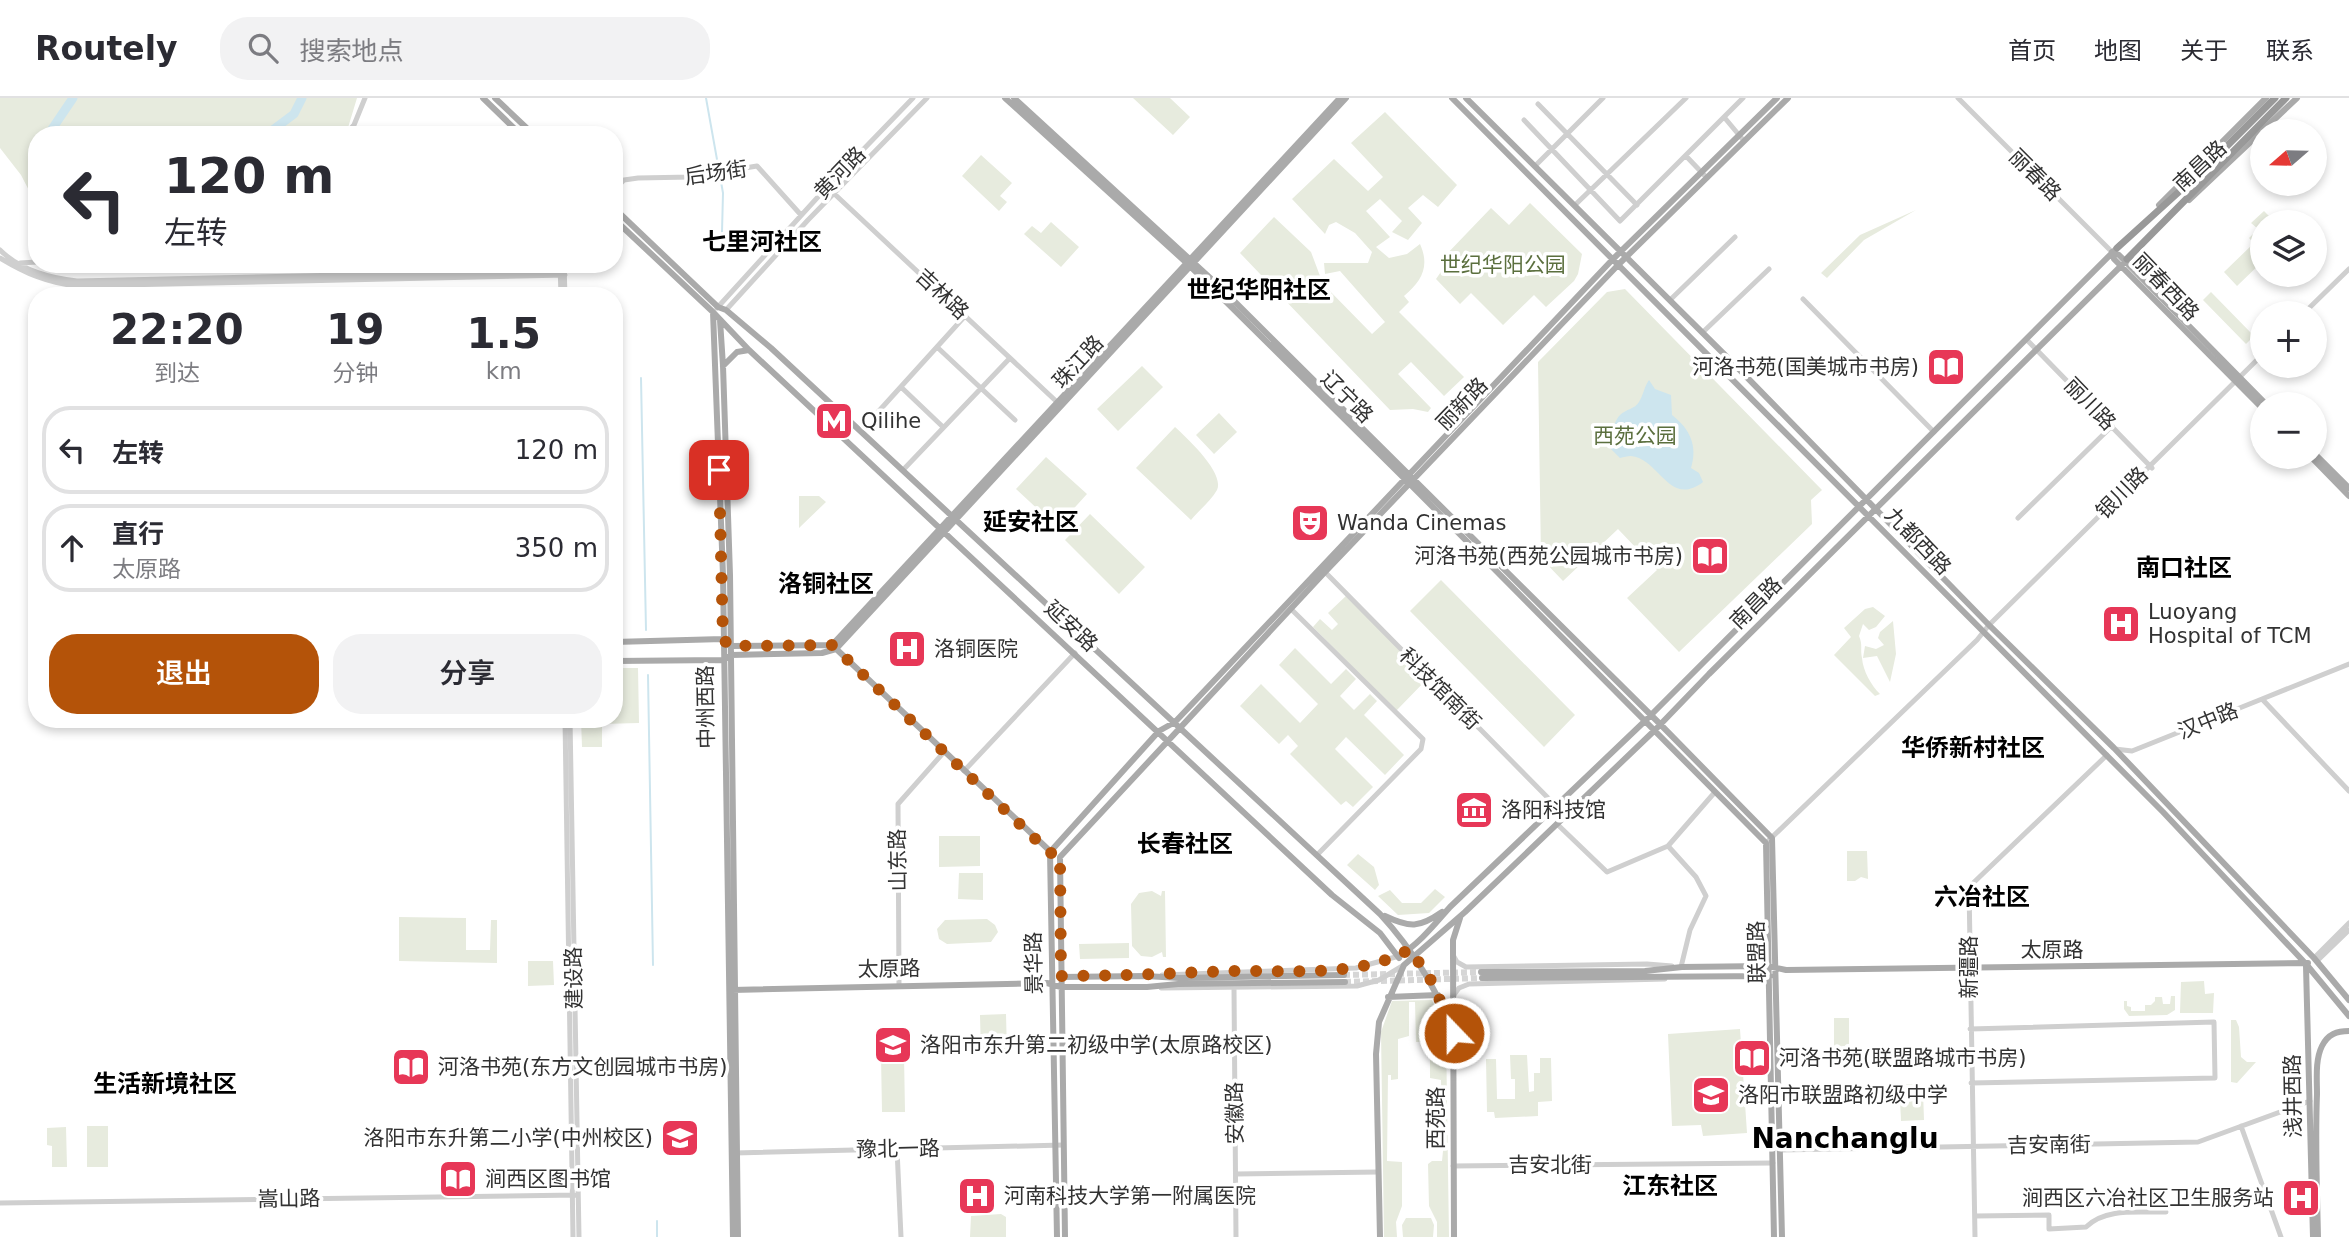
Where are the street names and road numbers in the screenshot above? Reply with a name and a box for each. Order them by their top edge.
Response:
street label: 南昌路 [2169,136,2231,196]
street label: 黄河路 [809,142,871,204]
street label: 丽春路 [2004,144,2066,206]
street label: 后场街 [683,157,749,189]
street label: 丽春西路 [2128,248,2204,326]
street label: 吉林路 [911,264,973,324]
street label: 珠江路 [1048,331,1108,393]
street label: 辽宁路 [1316,366,1378,428]
street label: 丽新路 [1431,373,1493,435]
street label: 丽川路 [2059,373,2121,435]
street label: 银川路 [2091,462,2153,524]
street label: 九都西路 [1880,502,1956,580]
street label: 南昌路 [1725,572,1787,634]
street label: 延安路 [1040,596,1102,656]
street label: 科技馆南街 [1394,643,1486,735]
street label: 中州西路 [693,665,719,749]
street label: 汉中路 [2174,698,2242,744]
street label: 山东路 [885,828,911,892]
street label: 联盟路 [1744,920,1770,984]
street label: 景华路 [1021,931,1047,995]
street label: 新疆路 [1957,936,1981,999]
street label: 太原路 [2021,938,2084,962]
street label: 建设路 [561,946,587,1010]
street label: 太原路 [857,956,921,982]
street label: 浅井西路 [2280,1054,2306,1138]
street label: 安徽路 [1222,1081,1248,1145]
street label: 西苑路 [1424,1087,1448,1150]
street label: 吉安南街 [2007,1132,2091,1158]
street label: 豫北一路 [856,1136,940,1162]
street label: 吉安北街 [1508,1153,1592,1177]
street label: 嵩山路 [257,1186,321,1212]

